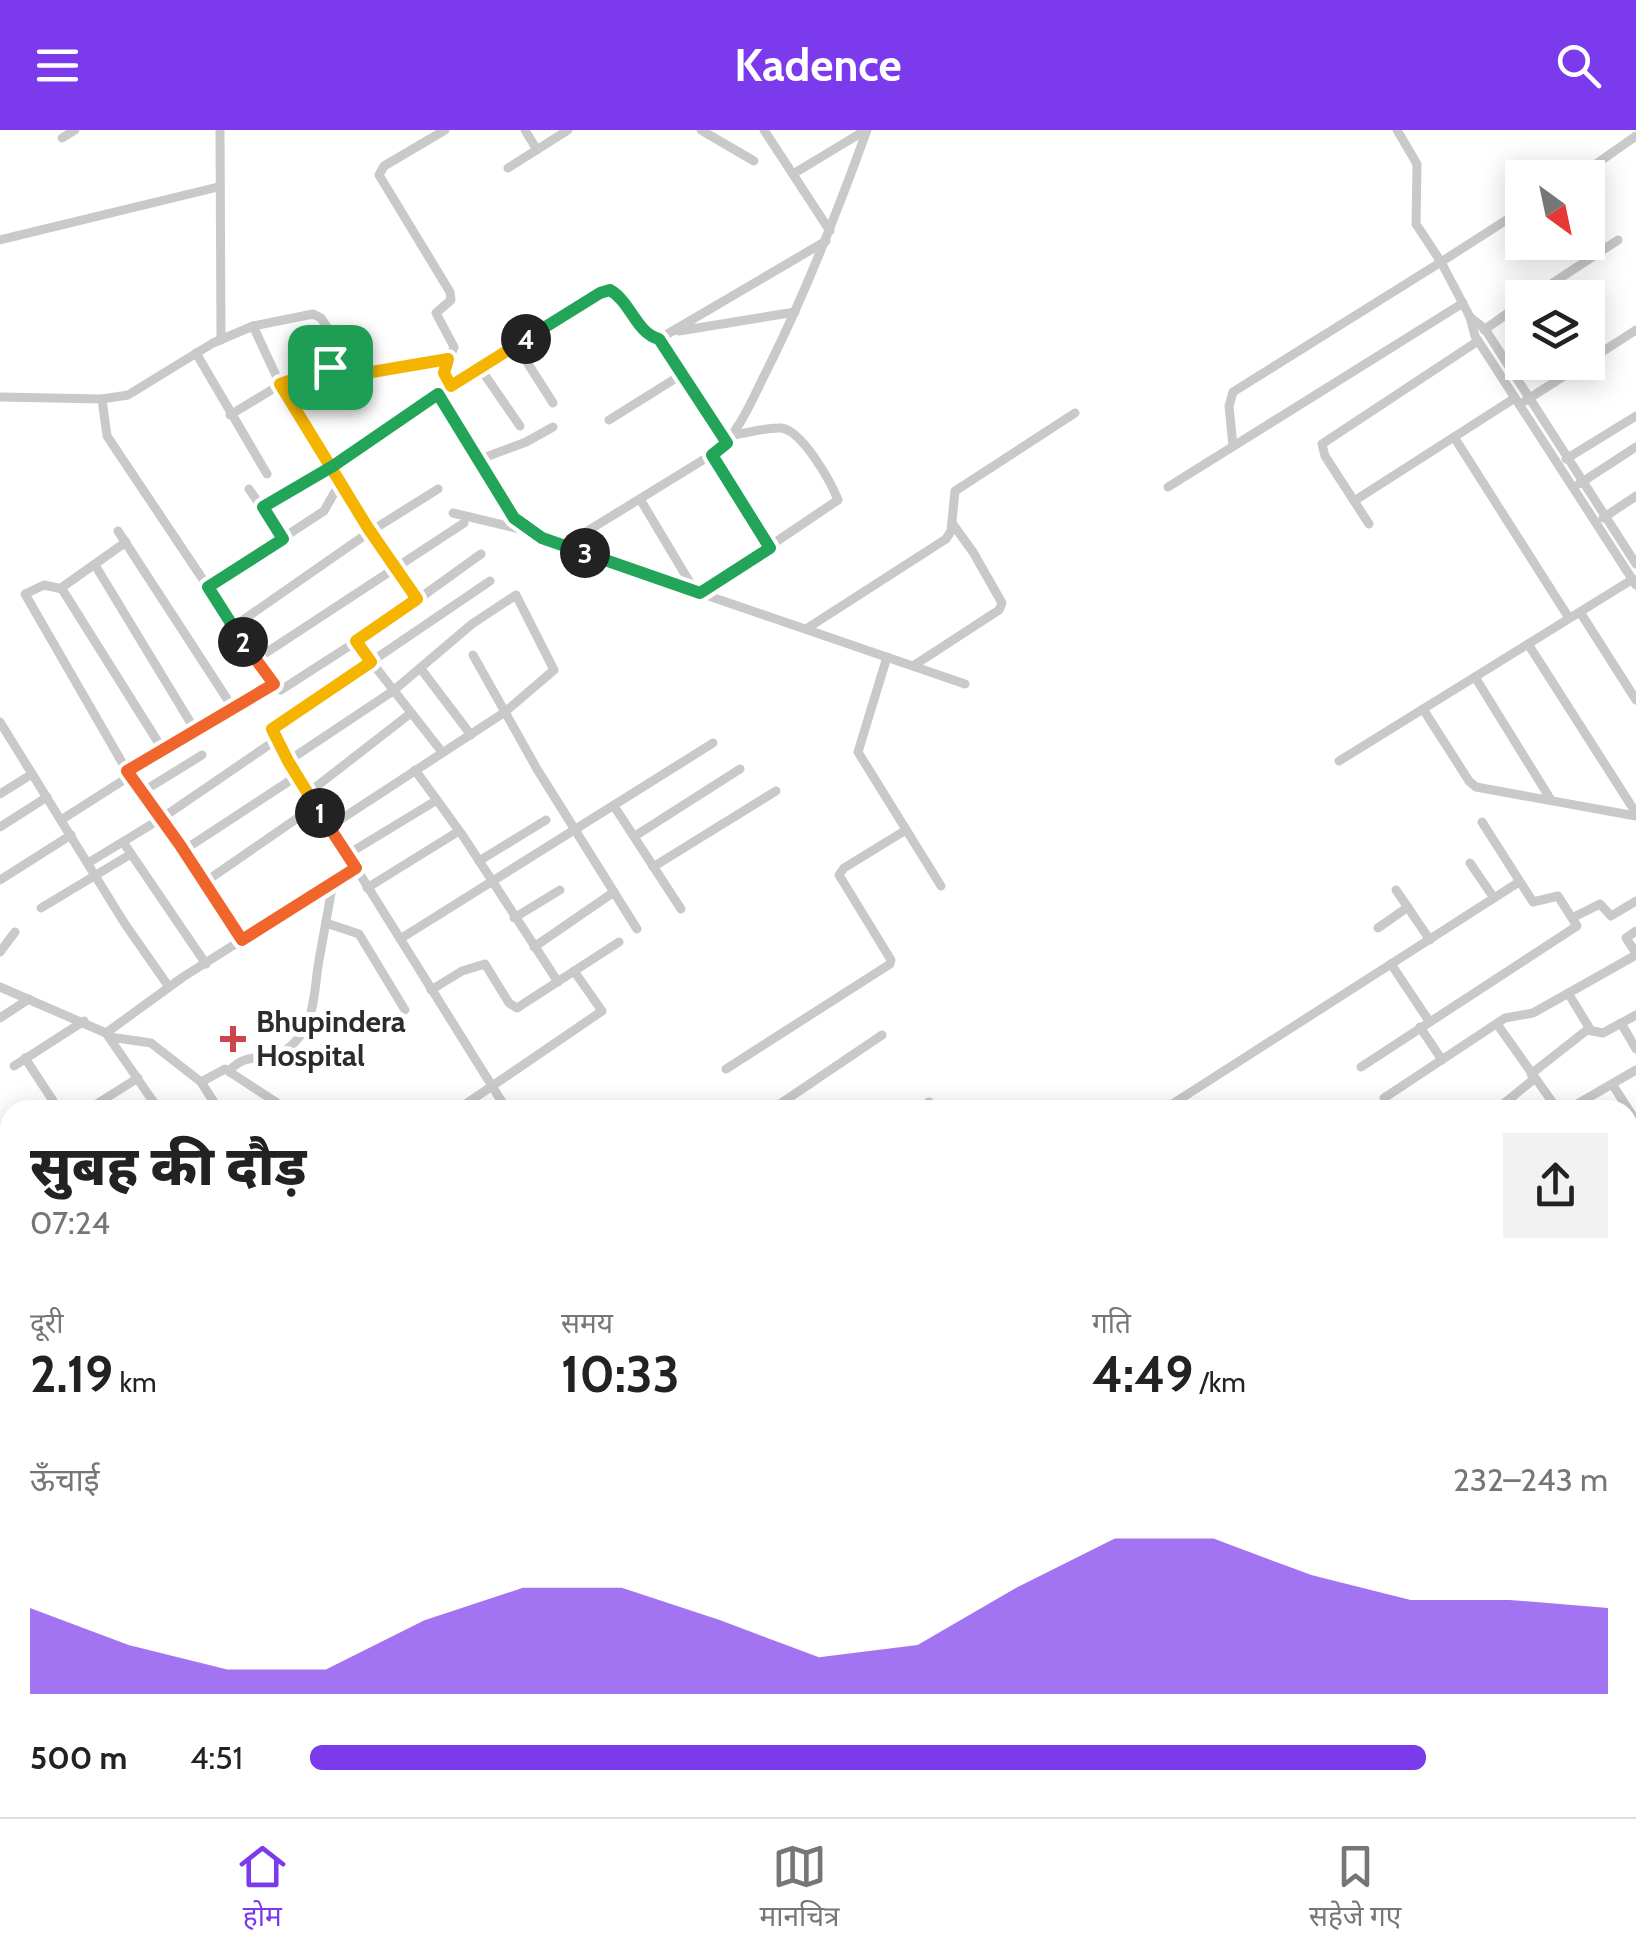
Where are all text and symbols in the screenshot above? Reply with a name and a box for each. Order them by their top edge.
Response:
icon: menu [30,38,85,93]
text: Kadence [734,38,902,92]
icon: search [1551,38,1606,93]
north arrow [1505,160,1605,260]
map controls [1505,160,1605,380]
button: layers [1505,280,1605,380]
pin: 4 [501,314,551,364]
text: 4 [517,322,535,356]
pin [288,325,373,410]
icon: arrive [303,340,358,395]
pin: 3 [560,528,610,578]
text: 3 [577,536,593,570]
pin: 2 [218,617,268,667]
text: 2 [236,625,250,659]
pin: 1 [295,788,345,838]
text: 1 [315,796,325,830]
place label: Bhupindera Hospital [256,1003,406,1074]
marker: Bhupindera Hospital [220,1026,246,1052]
text: सुबह की दौड़ [30,1132,306,1199]
button: share [1503,1133,1608,1238]
text: 07:24 [30,1203,110,1242]
text: दूरी [30,1306,64,1340]
text: समय [561,1306,613,1340]
text: गति [1092,1306,1131,1340]
text: 2.19 [30,1344,113,1405]
text: 10:33 [561,1344,680,1405]
text: 4:49 [1092,1344,1193,1405]
text: km [113,1365,157,1399]
text: /km [1193,1365,1246,1399]
text: ऊँचाई [30,1460,99,1499]
text: 232–243 m [1453,1460,1608,1499]
text: 500 m [30,1738,127,1777]
text: 4:51 [190,1738,243,1777]
tab: होम [235,1839,290,1937]
tab: मानचित्र [759,1839,839,1937]
tab: सहेजे गए [1309,1839,1401,1937]

